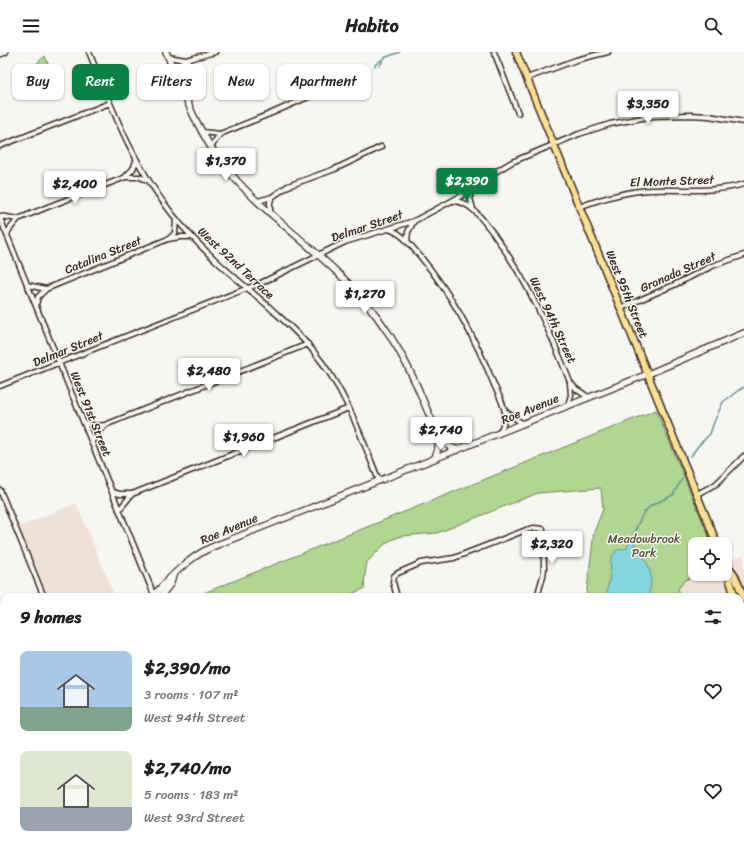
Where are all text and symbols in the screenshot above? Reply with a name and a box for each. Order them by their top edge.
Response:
text: Habito [345,10,399,42]
icon: menu [20,15,42,37]
icon: search [702,15,724,37]
chip: Buy [12,64,64,100]
chip: Rent [72,64,129,100]
chip: Filters [137,64,206,100]
chip: New [214,64,269,100]
chip: Apartment [277,64,371,100]
pin: $3,350 [615,91,681,125]
text: $3,350 [627,92,669,115]
pin: $1,370 [193,148,259,182]
text: $1,370 [206,149,246,172]
pin: $2,390 [434,168,500,202]
street label: El Monte Street [630,168,716,193]
text: $2,390 [445,169,489,192]
pin: $2,400 [42,171,108,205]
text: $2,400 [53,172,97,195]
street label: Delmar Street [328,203,407,249]
street label: West 92nd Terrace [192,221,280,305]
street label: Catalina Street [61,229,146,280]
street label: Granada Street [636,245,721,299]
street label: West 95th Street [599,247,655,341]
street label: West 94th Street [523,273,583,367]
pin: $1,270 [332,281,398,315]
text: $1,270 [345,282,385,305]
street label: Delmar Street [29,324,108,373]
pin: $2,480 [176,358,242,392]
text: $2,480 [187,359,231,382]
street label: West 91st Street [64,368,118,460]
street label: Roe Avenue [498,387,562,431]
pin: $2,740 [408,417,474,451]
text: $2,740 [419,418,463,441]
pin: $1,960 [211,424,277,458]
text: $1,960 [223,425,265,448]
street label: Roe Avenue [197,507,261,551]
park label: Meadowbrook Park [608,528,681,564]
pin: $2,320 [519,531,585,565]
text: $2,320 [531,532,573,555]
map controls [688,537,732,581]
button: locate [688,537,732,581]
text: 9 homes [20,602,81,632]
icon: filters [702,606,724,628]
text: $2,390/mo [144,653,230,683]
icon: home [52,667,100,715]
icon: heart [702,680,724,702]
text: 3 rooms · 107 m² [144,683,238,706]
text: West 94th Street [144,706,246,729]
text: $2,740/mo [144,753,231,783]
icon: home [52,767,100,815]
icon: heart [702,780,724,802]
text: 5 rooms · 183 m² [144,783,238,806]
text: West 93rd Street [144,806,245,829]

